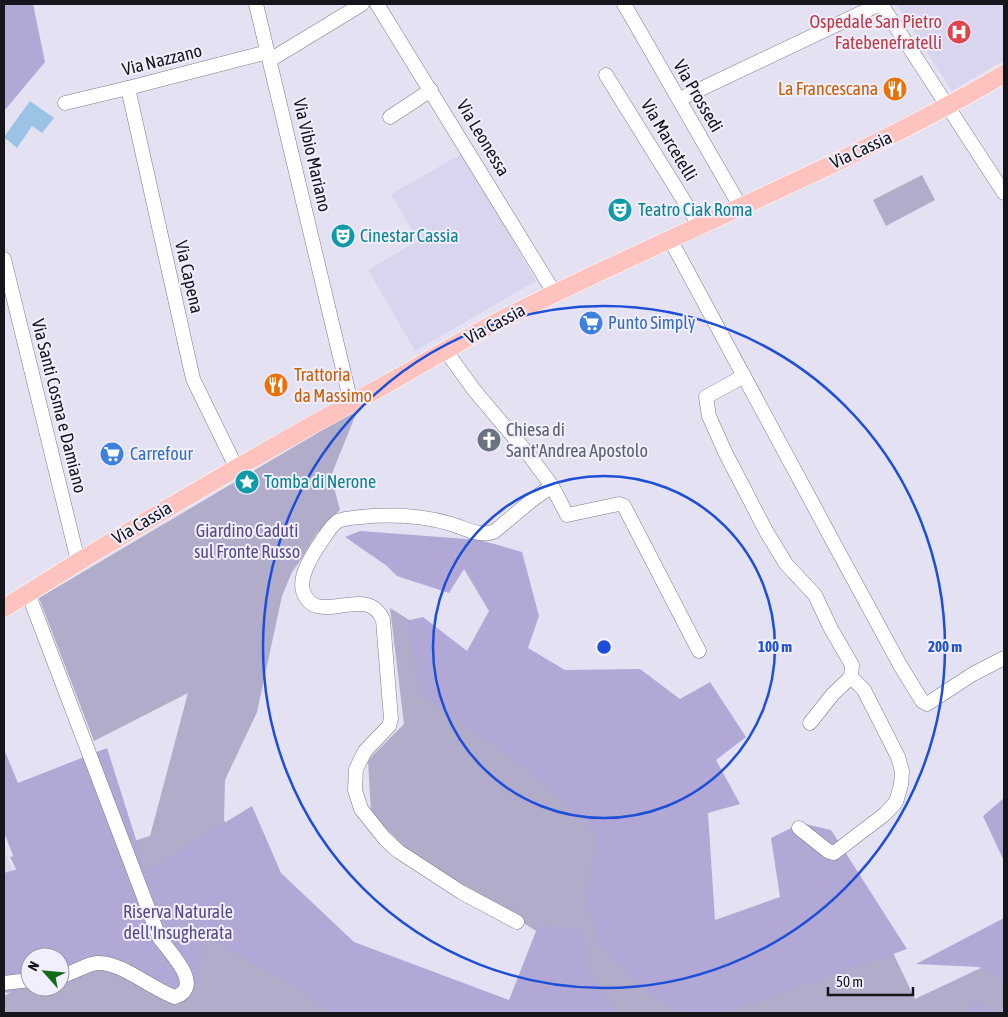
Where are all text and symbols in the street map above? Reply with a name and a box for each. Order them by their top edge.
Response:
place label: Ospedale San Pietro Fatebenefratelli [810,11,942,53]
hospital icon: Ospedale San Pietro Fatebenefratelli [946,19,972,45]
street label: Via Nazzano [120,39,204,80]
street label: Via Prossedi [669,56,727,136]
restaurant icon: La Francescana [882,76,908,102]
place label: La Francescana [778,78,878,99]
street label: Via Marcetelli [637,95,702,184]
street label: Via Vibio Mariano [289,96,336,214]
street label: Via Leonessa [452,96,514,180]
street label: Via Cassia [827,126,895,173]
theatre icon: Teatro Ciak Roma [607,197,633,223]
place label: Teatro Ciak Roma [638,199,753,220]
theatre icon: Cinestar Cassia [330,223,356,249]
place label: Cinestar Cassia [360,225,459,246]
street label: Via Capena [171,238,208,315]
street label: Via Cassia [461,299,529,348]
supermarket icon: Punto Simply [578,310,604,336]
place label: Punto Simply [608,312,695,333]
street label: Via Santi Cosma e Damiano [28,317,91,495]
place label: Trattoria da Massimo [294,364,372,406]
restaurant icon: Trattoria da Massimo [263,372,289,398]
place label: Chiesa di Sant'Andrea Apostolo [506,419,648,461]
church icon: Chiesa di Sant'Andrea Apostolo [476,427,502,453]
supermarket icon: Carrefour [99,441,125,467]
place label: Carrefour [130,443,193,464]
place icon: Tomba di Nerone [234,469,260,495]
place label: Tomba di Nerone [264,471,376,492]
street label: Via Cassia [108,497,175,548]
park label: Giardino Caduti sul Fronte Russo [194,520,300,562]
centre of rings [595,638,613,656]
text: 100 m [758,638,792,655]
text: 200 m [928,638,962,655]
park label: Riserva Naturale dell'Insugherata [123,901,233,943]
north arrow [20,947,70,997]
text: N [24,959,42,973]
scale bar [828,964,913,996]
text: 50 m [836,973,863,990]

